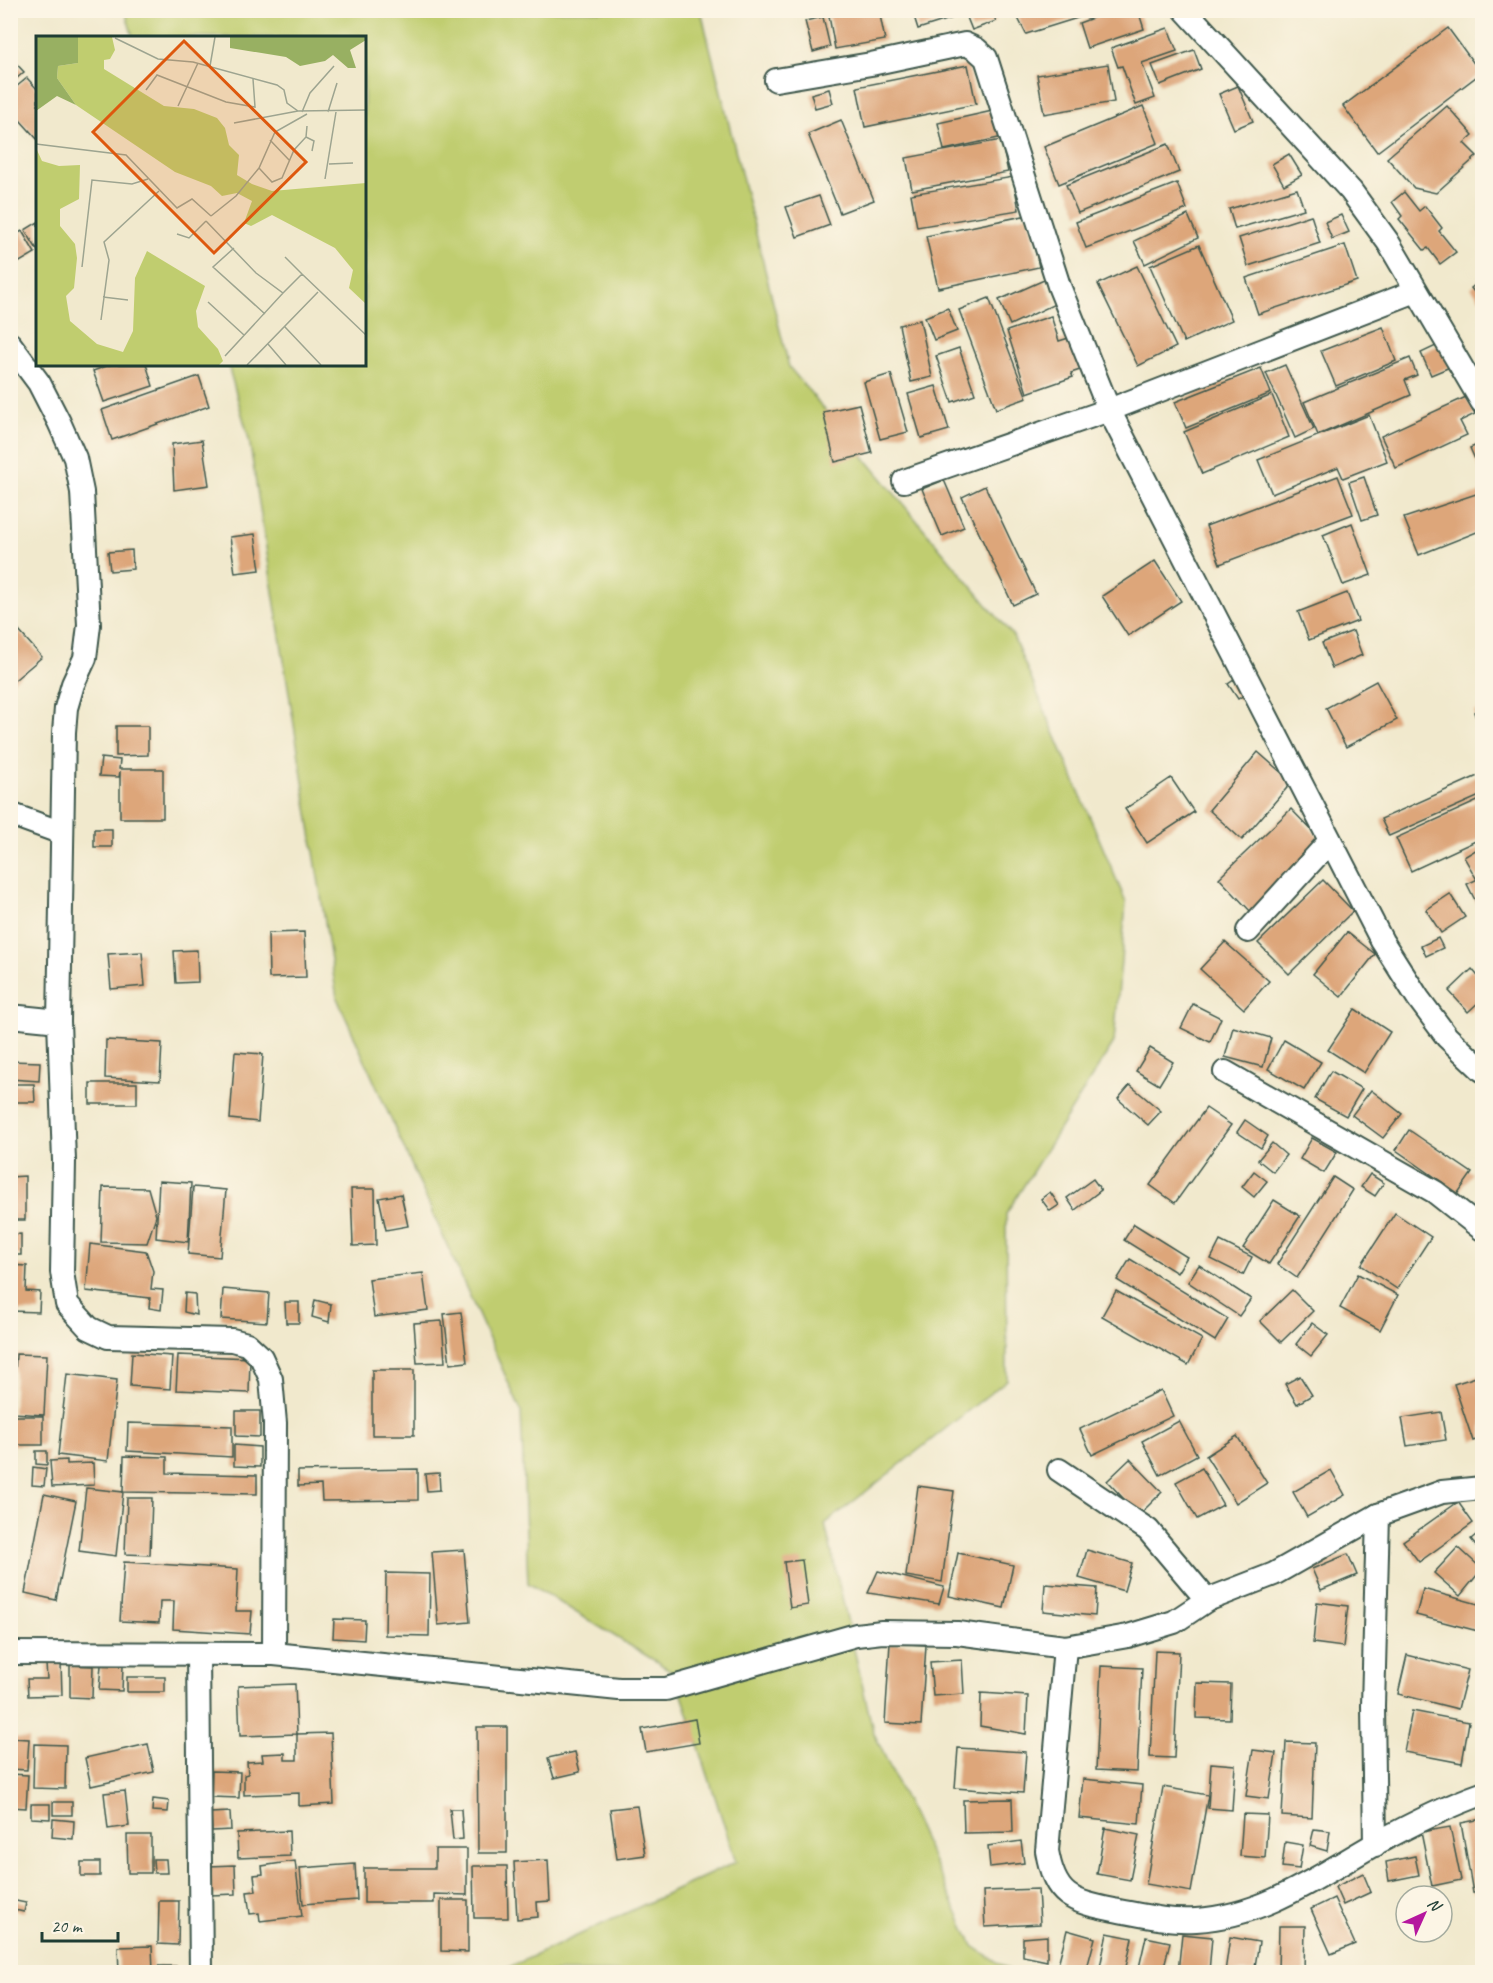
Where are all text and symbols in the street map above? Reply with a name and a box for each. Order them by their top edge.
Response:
inset map [36,36,366,366]
north arrow [1394,1884,1454,1944]
text: N [1423,1894,1447,1917]
scale bar [42,1905,118,1943]
text: 20 m [51,1915,84,1937]

